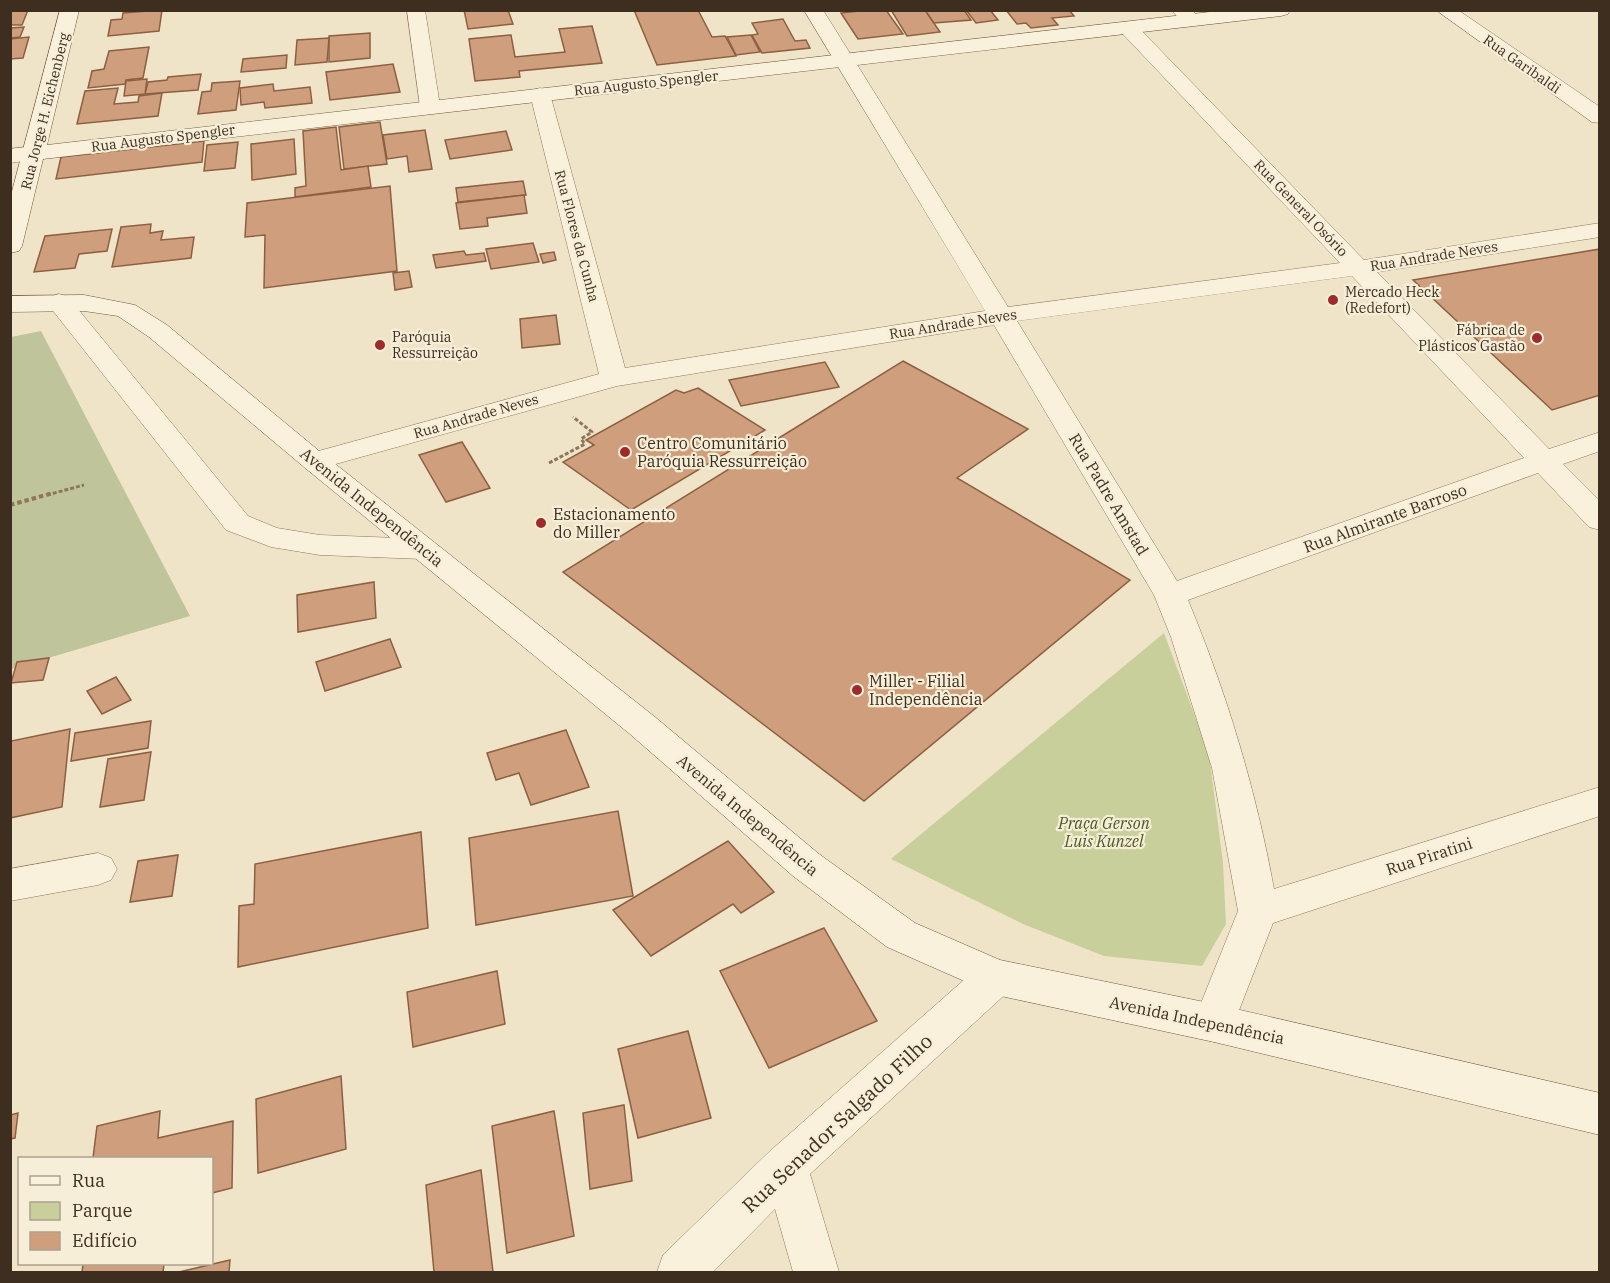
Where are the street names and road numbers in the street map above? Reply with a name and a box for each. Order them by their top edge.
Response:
street label: Rua Jorge H. Eichenberg [17,30,73,191]
street label: Rua Garibaldi [1480,31,1564,97]
street label: Rua Augusto Spengler [573,66,720,100]
street label: Rua Augusto Spengler [90,120,237,156]
street label: Rua General Osório [1250,156,1352,260]
street label: Rua Flores da Cunha [551,168,603,304]
street label: Rua Andrade Neves [1369,237,1499,275]
street label: Rua Andrade Neves [888,305,1018,343]
street label: Rua Andrade Neves [411,390,541,442]
street label: Rua Padre Amstad [1065,429,1153,559]
street label: Avenida Independência [296,443,448,571]
street label: Rua Almirante Barroso [1301,479,1469,557]
street label: Avenida Independência [673,750,823,880]
street label: Rua Piratini [1383,833,1475,879]
street label: Avenida Independência [1108,992,1287,1048]
street label: Rua Senador Salgado Filho [736,1028,938,1218]

